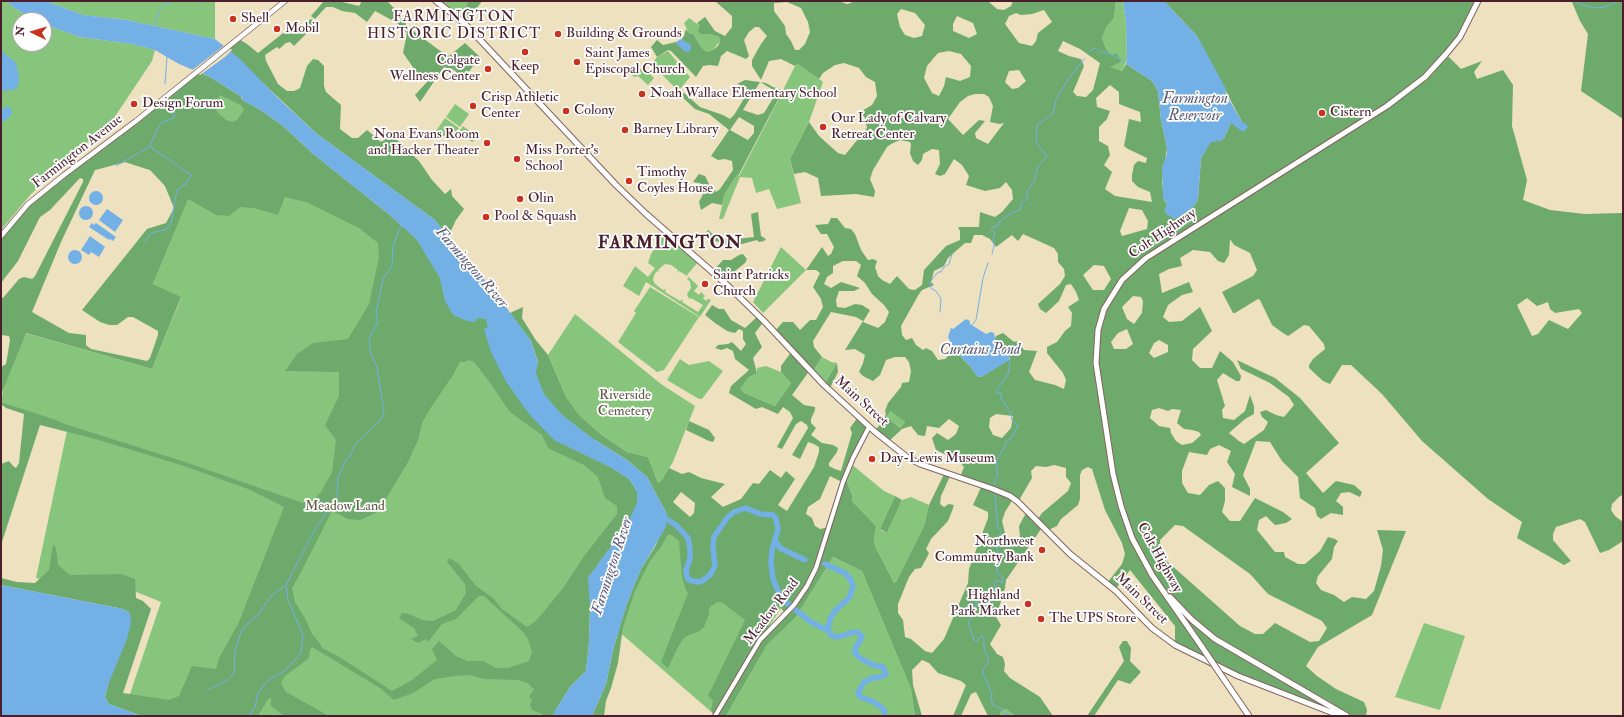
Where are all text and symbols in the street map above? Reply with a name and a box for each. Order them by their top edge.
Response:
district label: FARMINGTON HISTORIC DISTRICT [367,9,541,44]
place label: Shell [241,11,269,27]
north arrow [12,12,52,52]
marker: Shell [228,14,238,24]
place label: Mobil [285,21,319,37]
marker: Mobil [272,24,282,34]
text: N [14,26,27,36]
place label: Building & Grounds [566,26,682,42]
marker: Building & Grounds [553,29,563,39]
place label: Saint James Episcopal Church [585,46,685,78]
marker: Keep [520,47,530,57]
place label: Colgate Wellness Center [390,53,480,86]
marker: Saint James Episcopal Church [572,57,582,67]
place label: Keep [511,59,539,75]
marker: Colgate Wellness Center [483,64,493,74]
place label: Noah Wallace Elementary School [650,86,837,102]
marker: Noah Wallace Elementary School [637,89,647,99]
place label: Crisp Athletic Center [481,90,559,122]
water label: Farmington Reservoir [1162,91,1228,126]
place label: Design Forum [142,96,223,112]
marker: Design Forum [129,99,139,109]
marker: Crisp Athletic Center [468,101,478,111]
place label: Colony [574,103,614,119]
place label: Cistern [1330,105,1371,121]
marker: Colony [561,106,571,116]
marker: Cistern [1317,108,1327,118]
place label: Our Lady of Calvary Retreat Center [831,111,947,144]
street label: Farmington Avenue [29,112,127,192]
place label: Barney Library [633,122,718,138]
marker: Our Lady of Calvary Retreat Center [818,122,828,132]
marker: Barney Library [620,125,630,135]
place label: Nona Evans Room and Hacker Theater [368,127,479,160]
marker: Nona Evans Room and Hacker Theater [482,138,492,148]
place label: Miss Porter's School [525,143,598,176]
marker: Miss Porter's School [512,154,522,164]
place label: Timothy Coyles House [637,165,713,198]
marker: Timothy Coyles House [624,176,634,186]
place label: Olin [528,191,554,207]
marker: Olin [515,194,525,204]
street label: Colt Highway [1126,205,1200,263]
place label: Pool & Squash [494,209,577,225]
marker: Pool & Squash [481,212,491,222]
water label: Farmington River [431,224,511,312]
district label: FARMINGTON [598,233,742,255]
place label: Saint Patricks Church [713,268,789,300]
marker: Saint Patricks Church [700,279,710,289]
water label: Curtains Pond [940,342,1020,360]
street label: Main Street [831,373,891,431]
park label: Riverside Cemetery [598,388,652,420]
place label: Day-Lewis Museum [880,451,995,467]
marker: Day-Lewis Museum [867,454,877,464]
park label: Meadow Land [305,499,385,515]
water label: Farmington River [589,515,637,617]
street label: Colt Highway [1133,520,1185,596]
place label: Northwest Community Bank [935,534,1034,566]
marker: Northwest Community Bank [1037,545,1047,555]
street label: Main Street [1111,570,1171,628]
street label: Meadow Road [741,576,803,648]
place label: Highland Park Market [950,588,1020,620]
marker: Highland Park Market [1023,599,1033,609]
place label: The UPS Store [1049,611,1136,627]
marker: The UPS Store [1036,614,1046,624]

